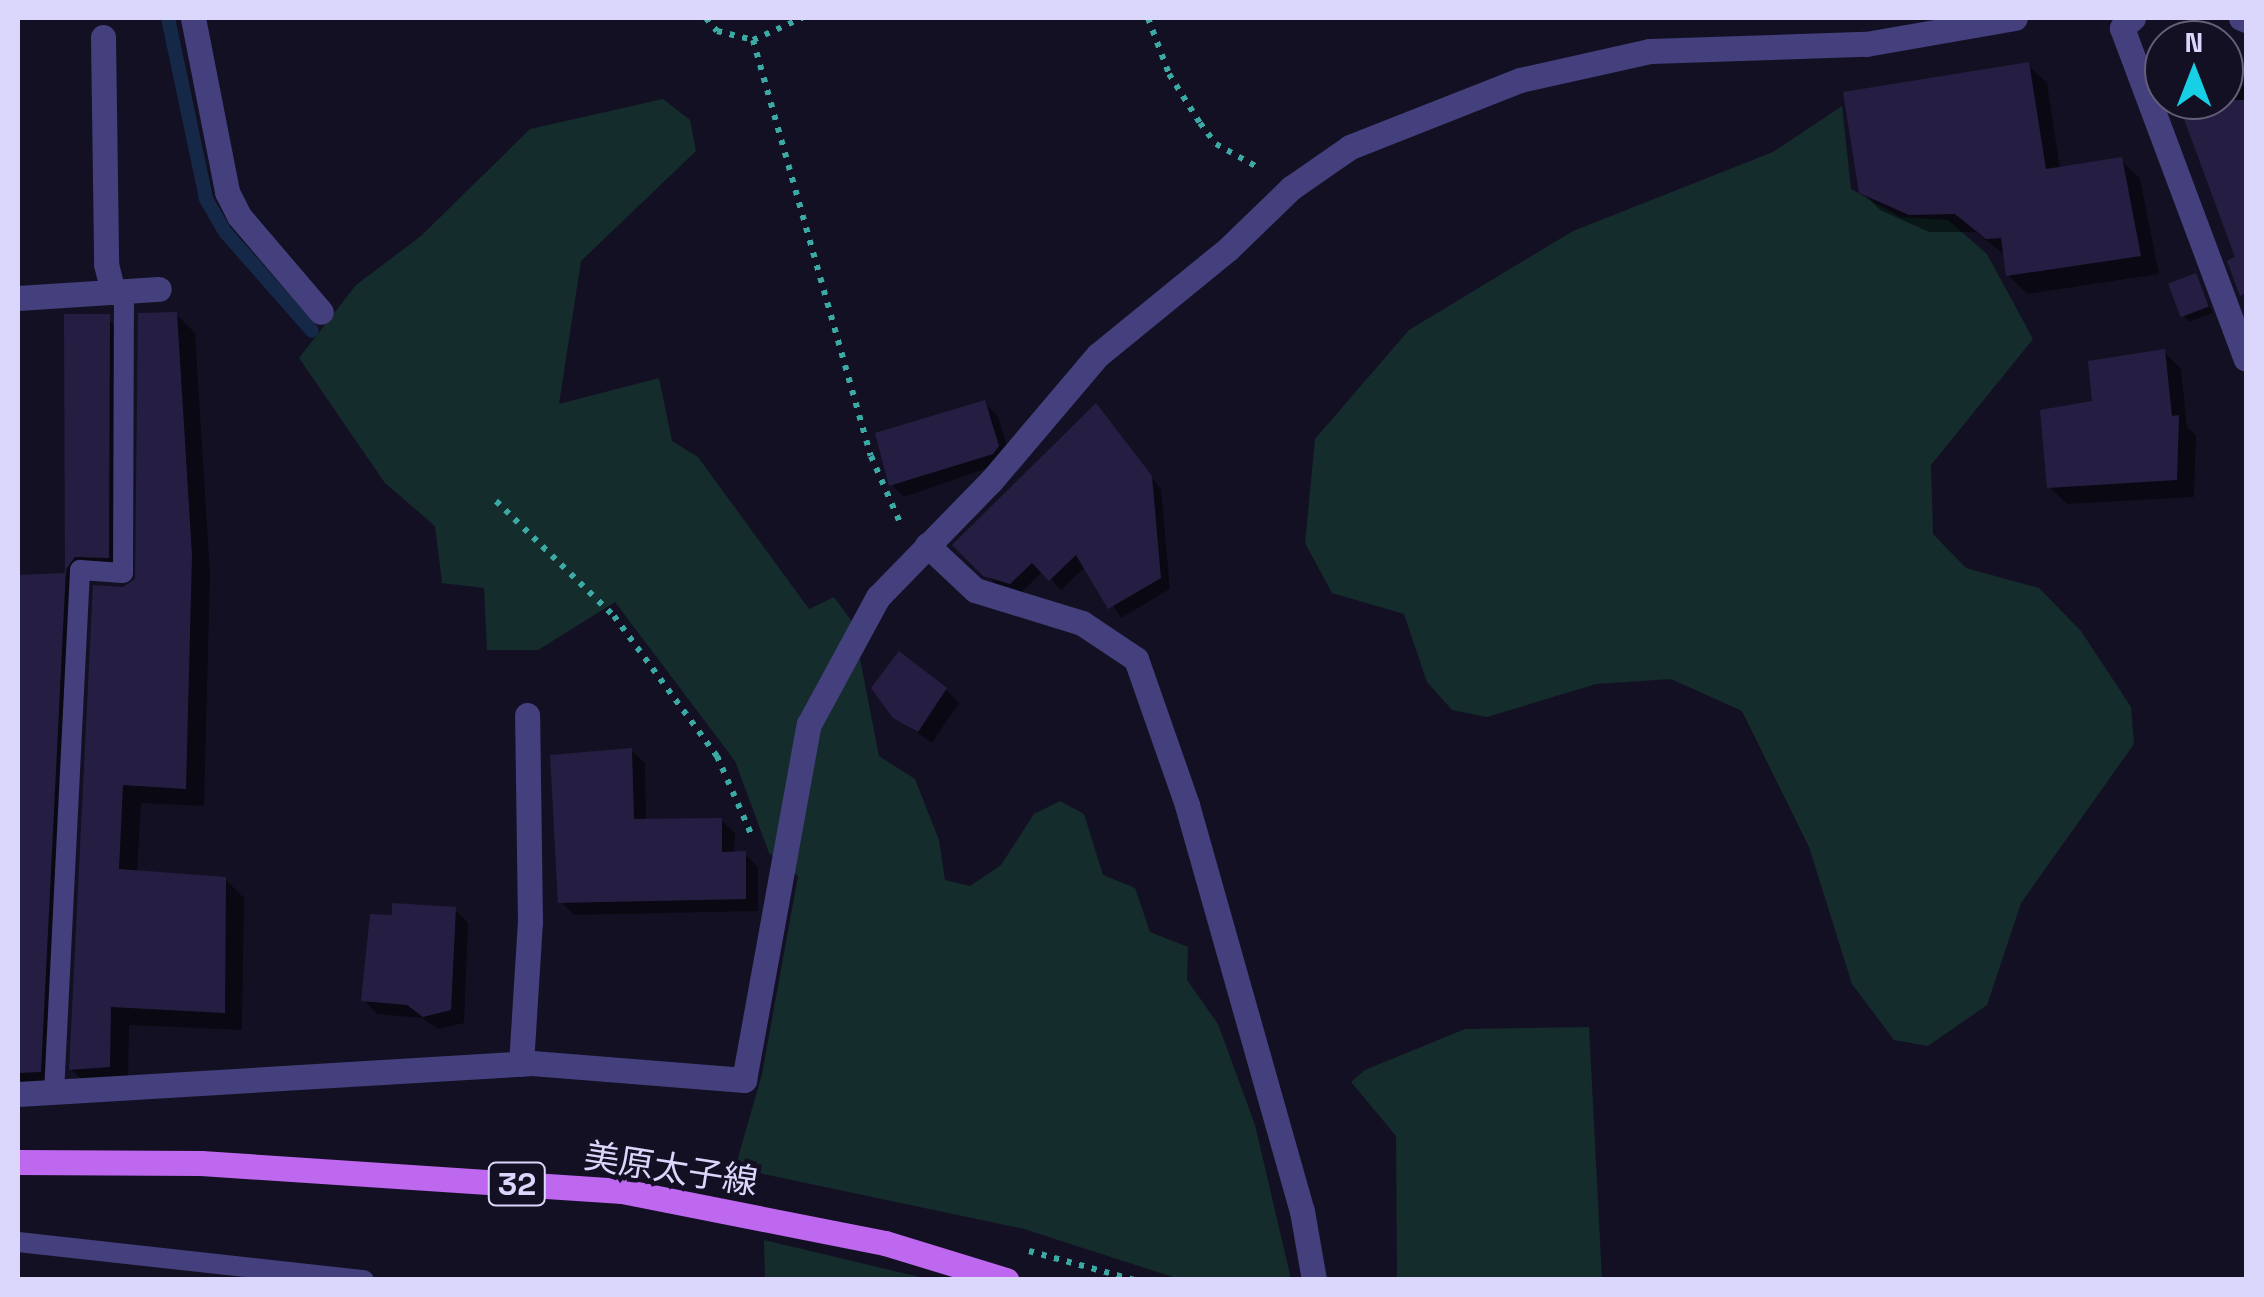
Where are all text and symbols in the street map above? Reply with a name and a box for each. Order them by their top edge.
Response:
north arrow [2144,20,2244,120]
text: N [2185,24,2203,60]
street label: 美原太子線 [581,1135,761,1203]
road number: 32 [487,1157,547,1211]

